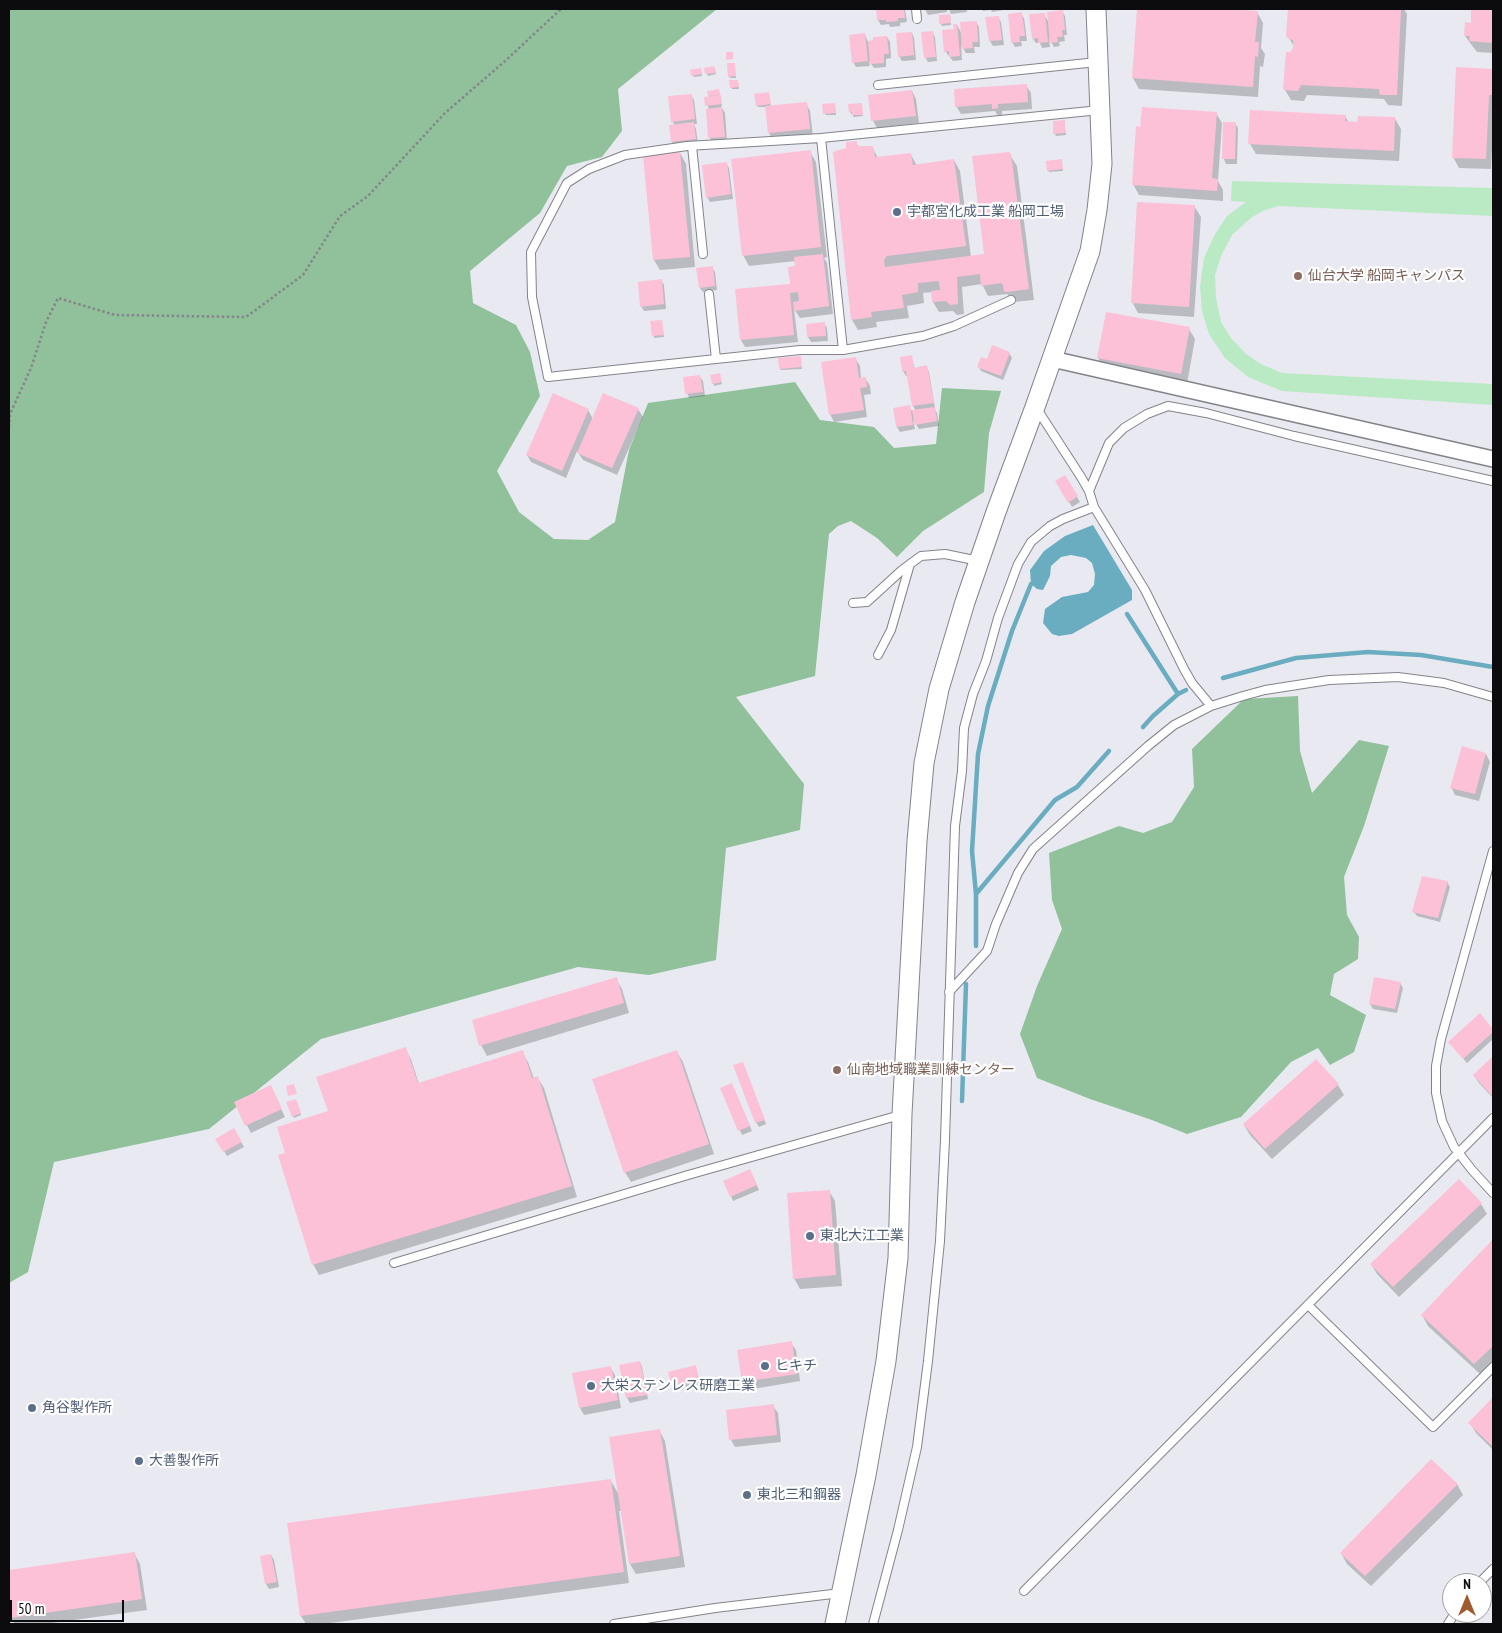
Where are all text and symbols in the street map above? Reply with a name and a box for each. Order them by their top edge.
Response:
place label: 宇都宮化成工業 船岡工場 [907,204,1064,220]
marker: 宇都宮化成工業 船岡工場 [891,206,903,218]
place label: 仙台大学 船岡キャンパス [1308,268,1465,284]
marker: 仙台大学 船岡キャンパス [1292,270,1304,282]
place label: 仙南地域職業訓練センター [847,1062,1015,1078]
marker: 仙南地域職業訓練センター [831,1064,843,1076]
place label: 東北大江工業 [820,1228,904,1244]
marker: 東北大江工業 [804,1230,816,1242]
place label: ヒキチ [775,1358,817,1374]
marker: ヒキチ [759,1360,771,1372]
place label: 大栄ステンレス研磨工業 [601,1378,755,1394]
marker: 大栄ステンレス研磨工業 [585,1380,597,1392]
place label: 角谷製作所 [42,1400,112,1416]
marker: 角谷製作所 [26,1402,38,1414]
place label: 大善製作所 [149,1453,219,1469]
marker: 大善製作所 [133,1455,145,1467]
place label: 東北三和鋼器 [757,1487,841,1503]
marker: 東北三和鋼器 [741,1489,753,1501]
north arrow [1442,1573,1492,1623]
text: N [1463,1575,1471,1593]
scale bar [12,1590,126,1622]
text: 50 m [18,1599,44,1618]

